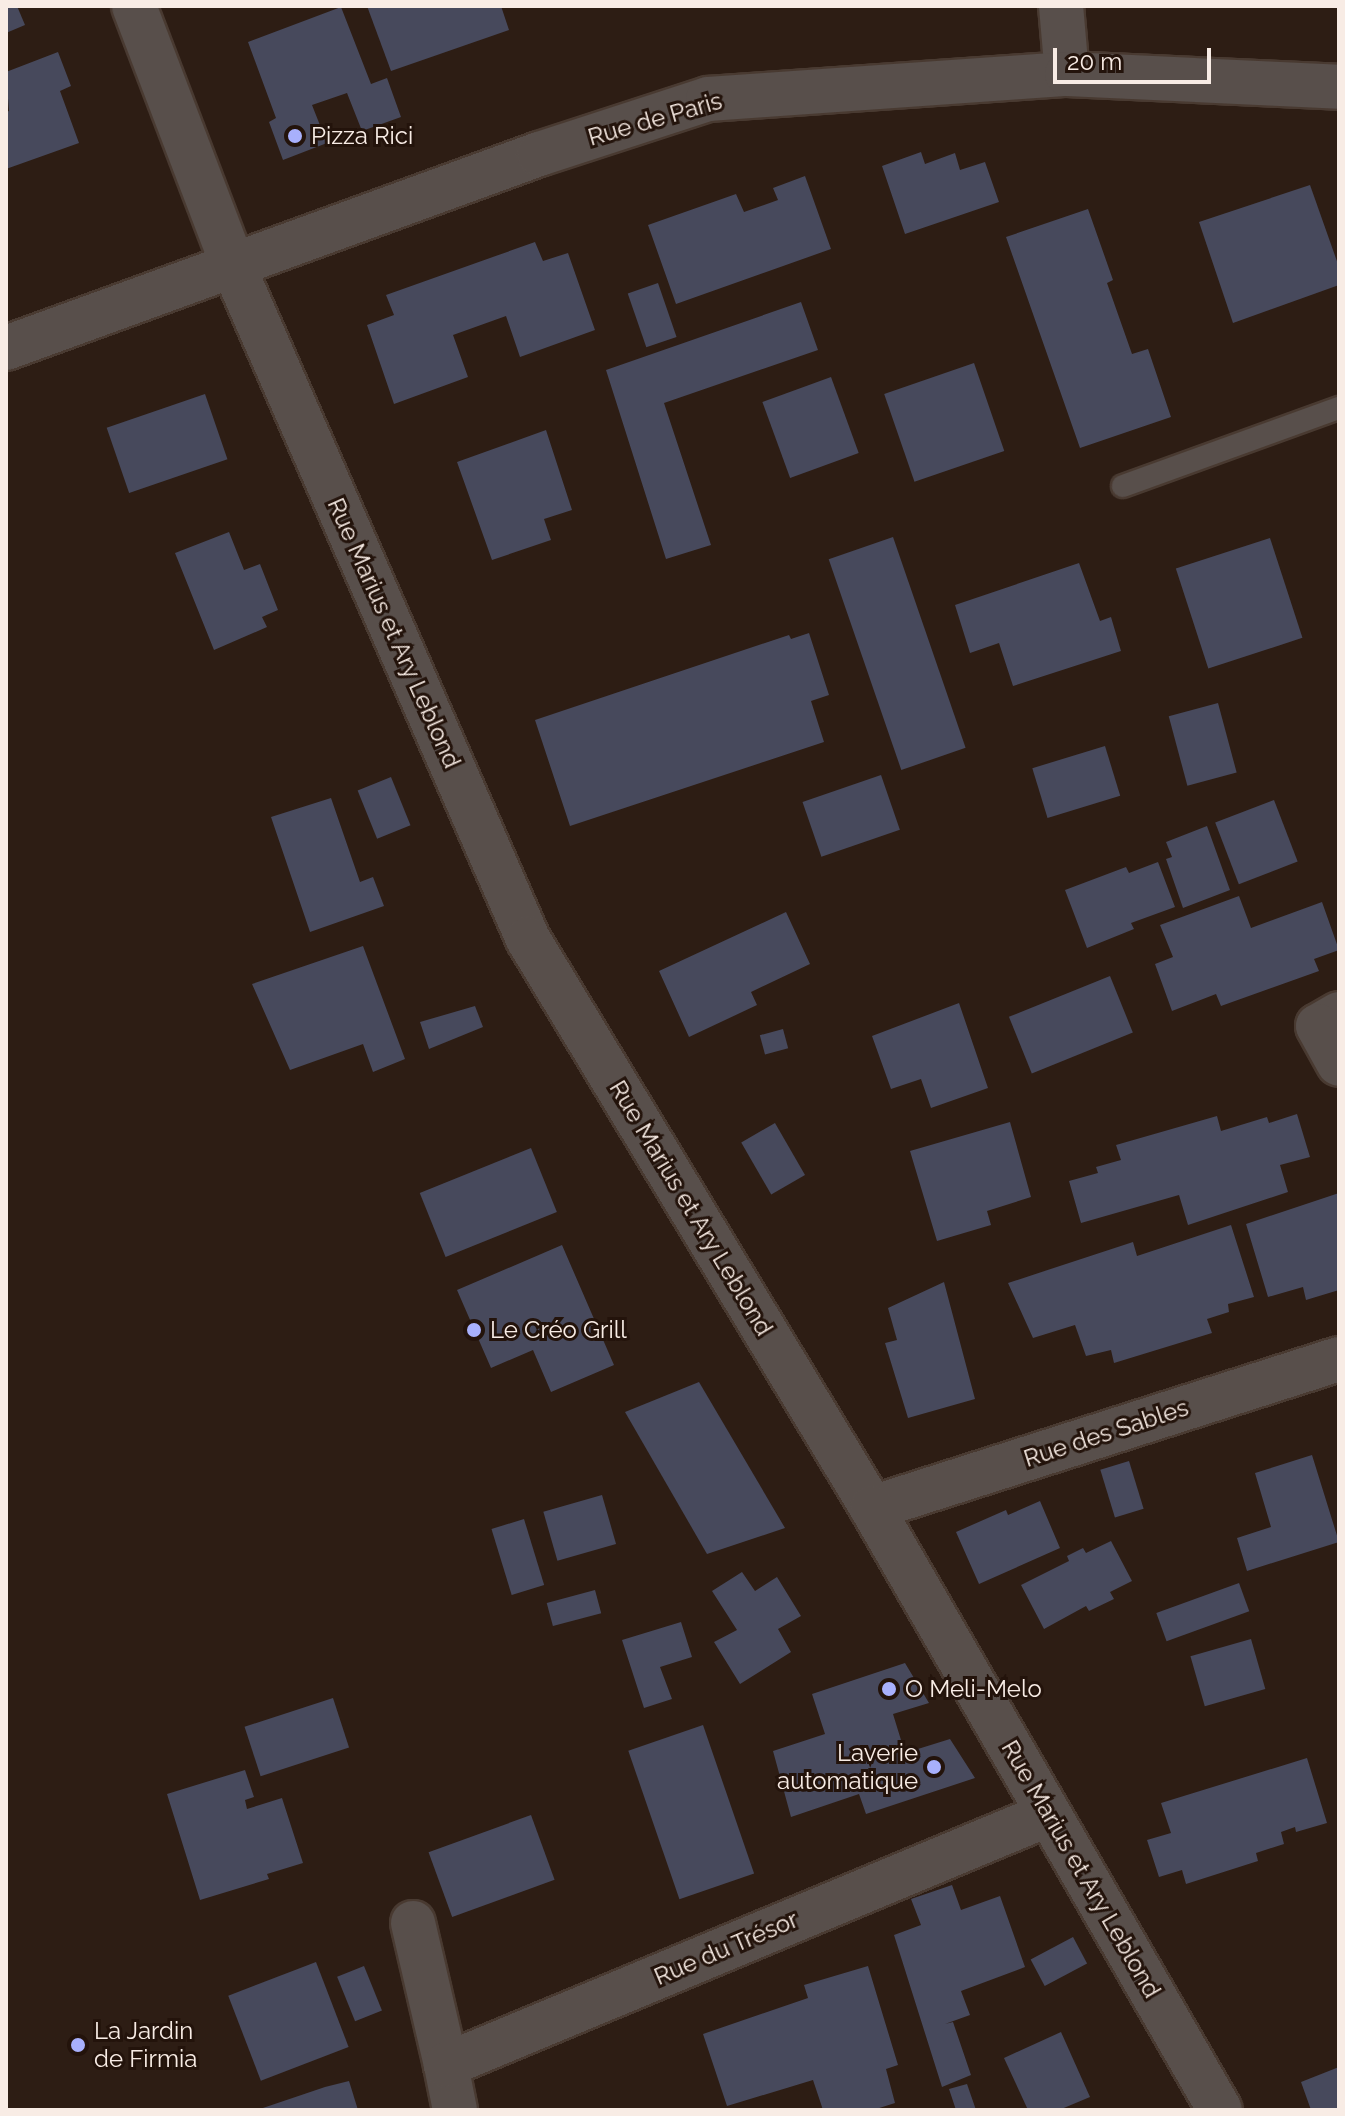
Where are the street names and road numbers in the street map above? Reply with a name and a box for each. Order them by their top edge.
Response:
street label: Rue de Paris [585,86,725,152]
street label: Rue Marius et Ary Leblond [321,493,467,773]
street label: Rue Marius et Ary Leblond [603,1075,779,1341]
street label: Rue des Sables [1020,1393,1192,1473]
street label: Rue Marius et Ary Leblond [995,1735,1167,2003]
street label: Rue du Trésor [649,1905,803,1991]

